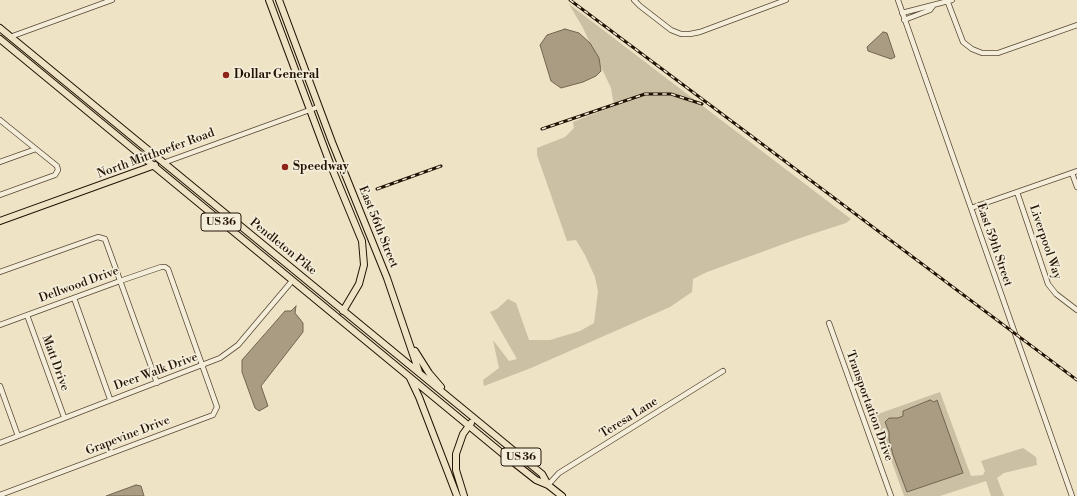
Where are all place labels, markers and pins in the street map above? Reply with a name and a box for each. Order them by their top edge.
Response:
place label: Dollar General [234,68,319,82]
marker: Dollar General [221,70,231,80]
place label: Speedway [293,160,349,174]
marker: Speedway [280,162,290,172]

